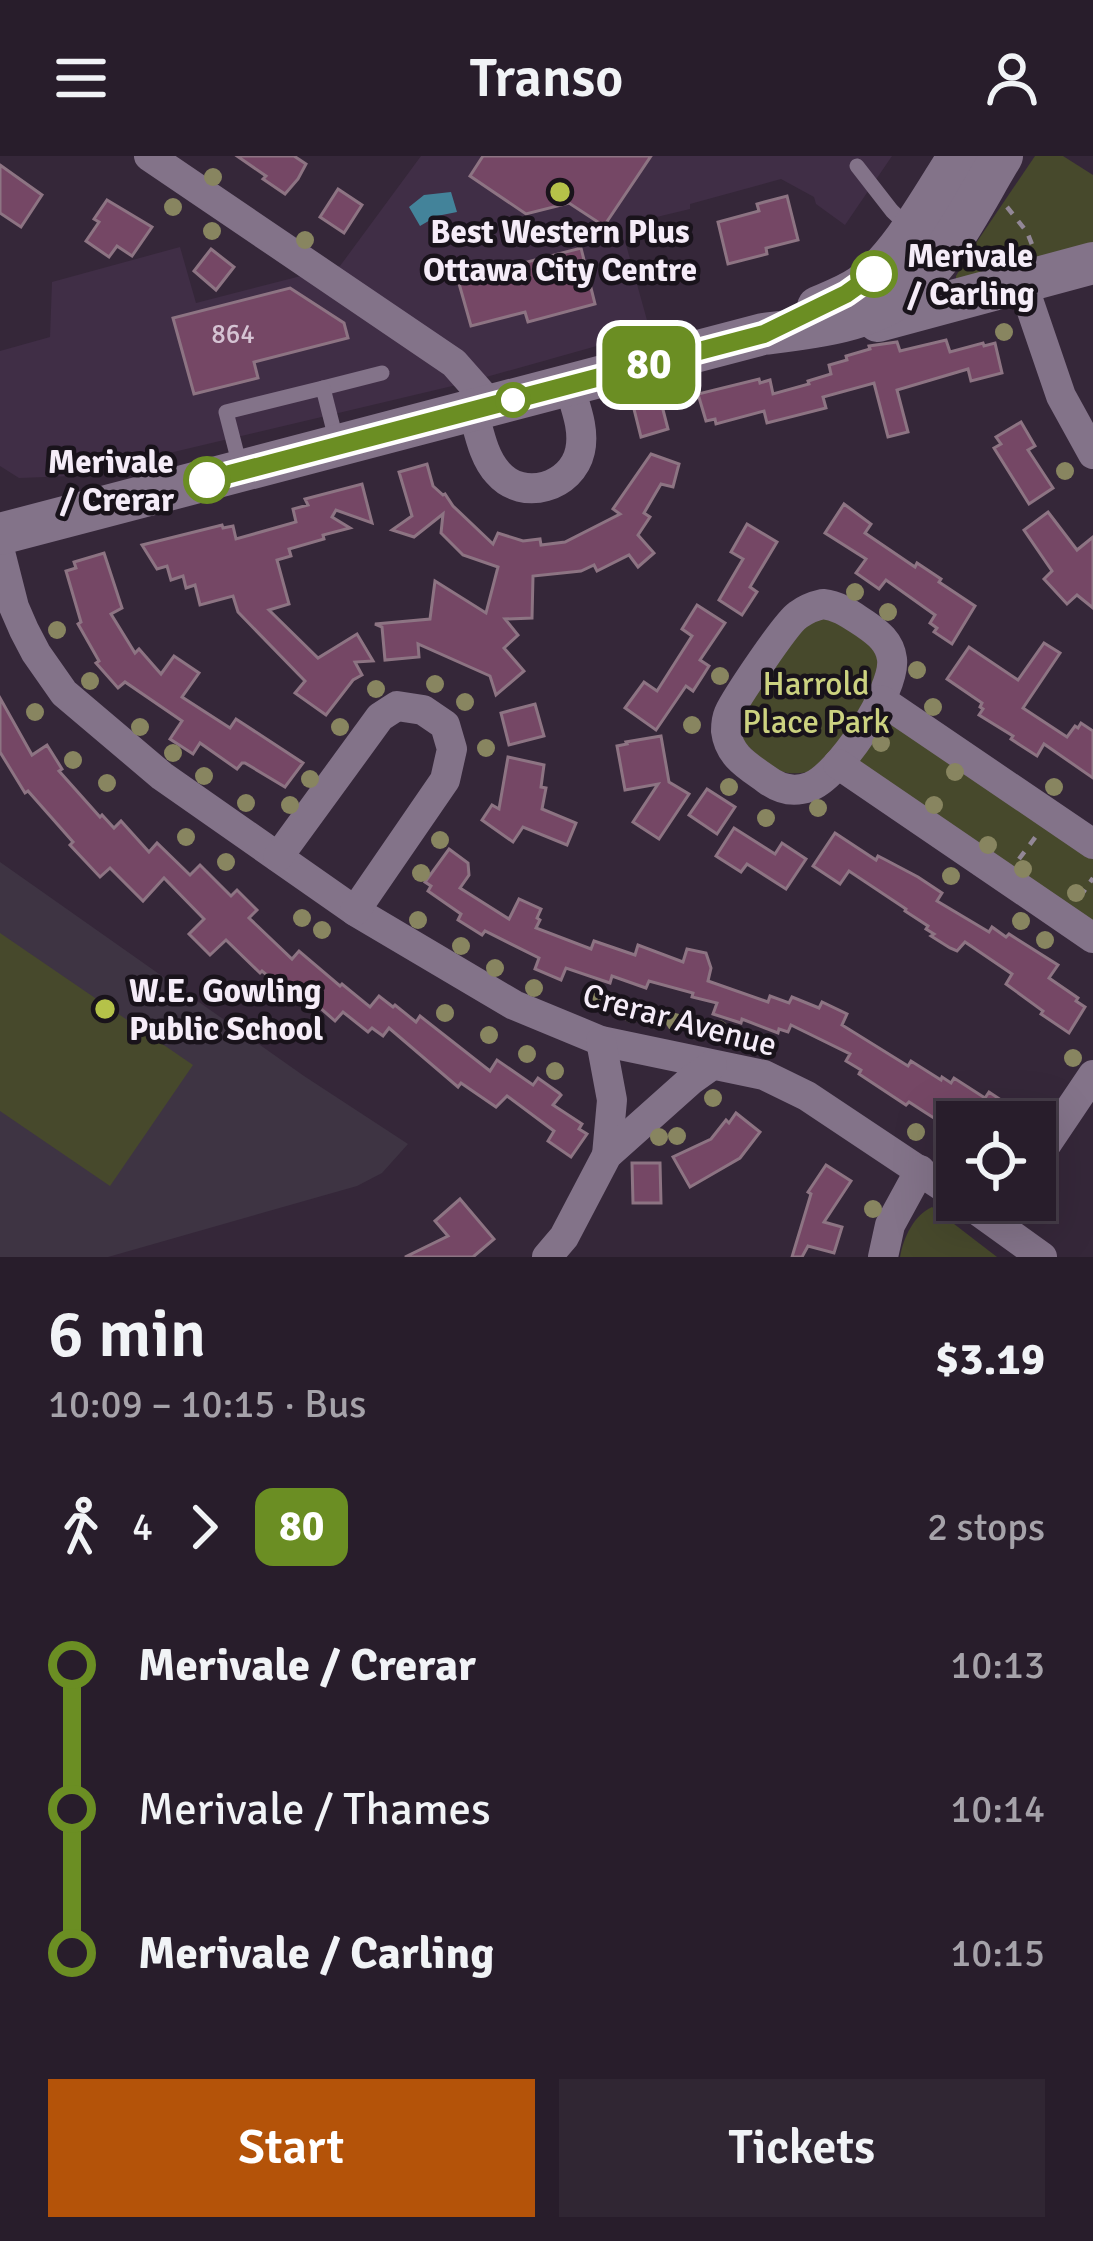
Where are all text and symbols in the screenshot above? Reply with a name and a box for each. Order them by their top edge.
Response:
icon: menu [48,45,114,111]
text: Transo [470,45,623,112]
icon: person [979,45,1045,111]
marker: Best Western Plus Ottawa City Centre [547,179,573,205]
place label: Best Western Plus Ottawa City Centre [423,212,697,291]
place label: Merivale / Carling [907,236,1035,315]
marker: Merivale / Carling [852,252,896,296]
house number: 864 [211,318,255,351]
line badge: 80 [595,326,703,404]
text: 80 [626,339,672,390]
unlabelled marker [497,384,529,416]
place label: Merivale / Crerar [48,442,175,521]
marker: Merivale / Crerar [185,458,229,502]
park label: Harrold Place Park [742,664,890,743]
place label: W.E. Gowling Public School [129,971,323,1050]
street label: Crerar Avenue [578,975,781,1066]
marker: W.E. Gowling Public School [92,996,118,1022]
map controls [936,1101,1056,1221]
button: locate [936,1101,1056,1221]
text: 6 min [48,1294,206,1375]
text: $3.19 [935,1332,1045,1387]
text: 10:09 – 10:15 · Bus [48,1380,366,1428]
icon: walk [48,1494,114,1560]
icon: forward [171,1494,237,1560]
text: 80 [279,1501,324,1552]
text: 4 [132,1503,153,1551]
text: 2 stops [927,1503,1045,1551]
text: Merivale / Crerar [138,1638,476,1693]
text: 10:13 [950,1641,1045,1689]
text: Merivale / Thames [138,1782,491,1837]
text: 10:14 [950,1785,1045,1833]
text: Merivale / Carling [138,1926,494,1981]
text: 10:15 [950,1929,1045,1977]
button: Start [48,2079,535,2217]
button: Tickets [559,2079,1045,2217]

